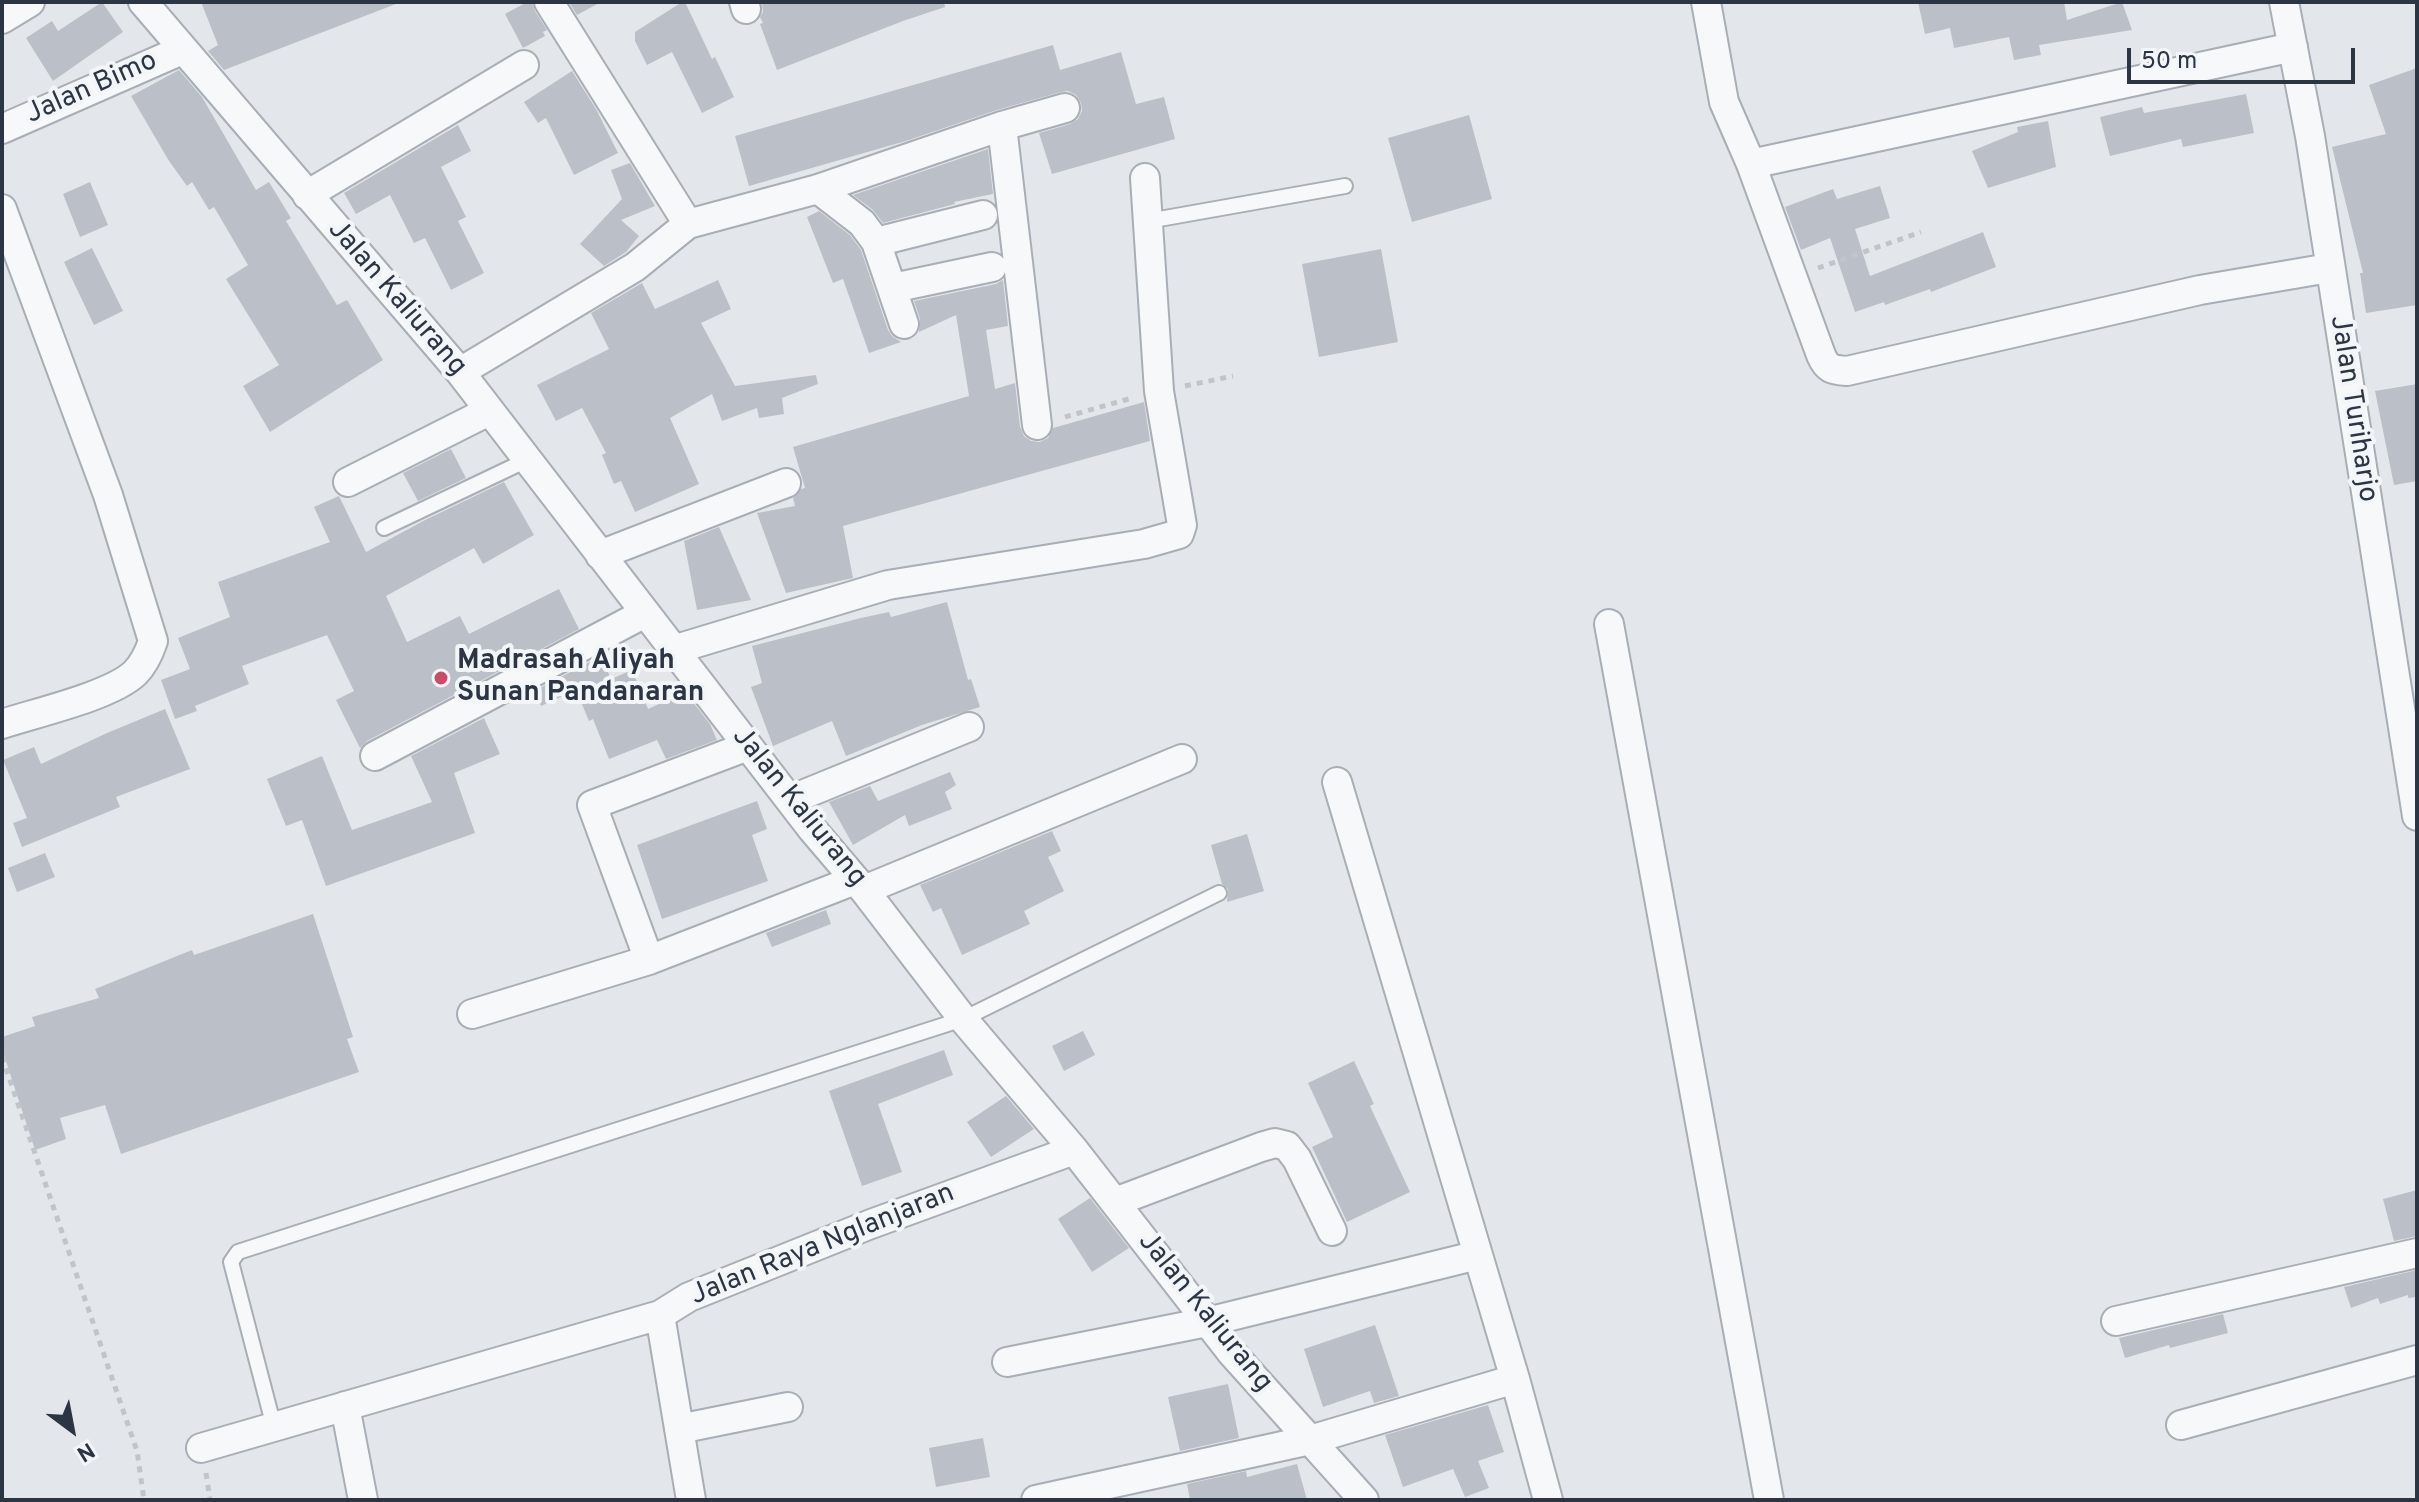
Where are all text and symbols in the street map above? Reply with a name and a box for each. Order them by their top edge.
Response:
scale bar [2131,32,2359,82]
street label: Jalan Bimo [21,45,163,133]
text: 50 m [2141,47,2197,77]
street label: Jalan Kaliurang [319,214,473,384]
street label: Jalan Turiharjo [2321,313,2383,505]
place label: Madrasah Aliyah Sunan Pandanaran [457,645,704,711]
marker: Madrasah Aliyah Sunan Pandanaran [432,669,450,687]
street label: Jalan Kaliurang [723,722,873,894]
street label: Jalan Raya Nglanjaran [686,1178,960,1314]
street label: Jalan Kaliurang [1129,1227,1279,1399]
north arrow [32,1390,112,1470]
text: N [71,1435,99,1466]

